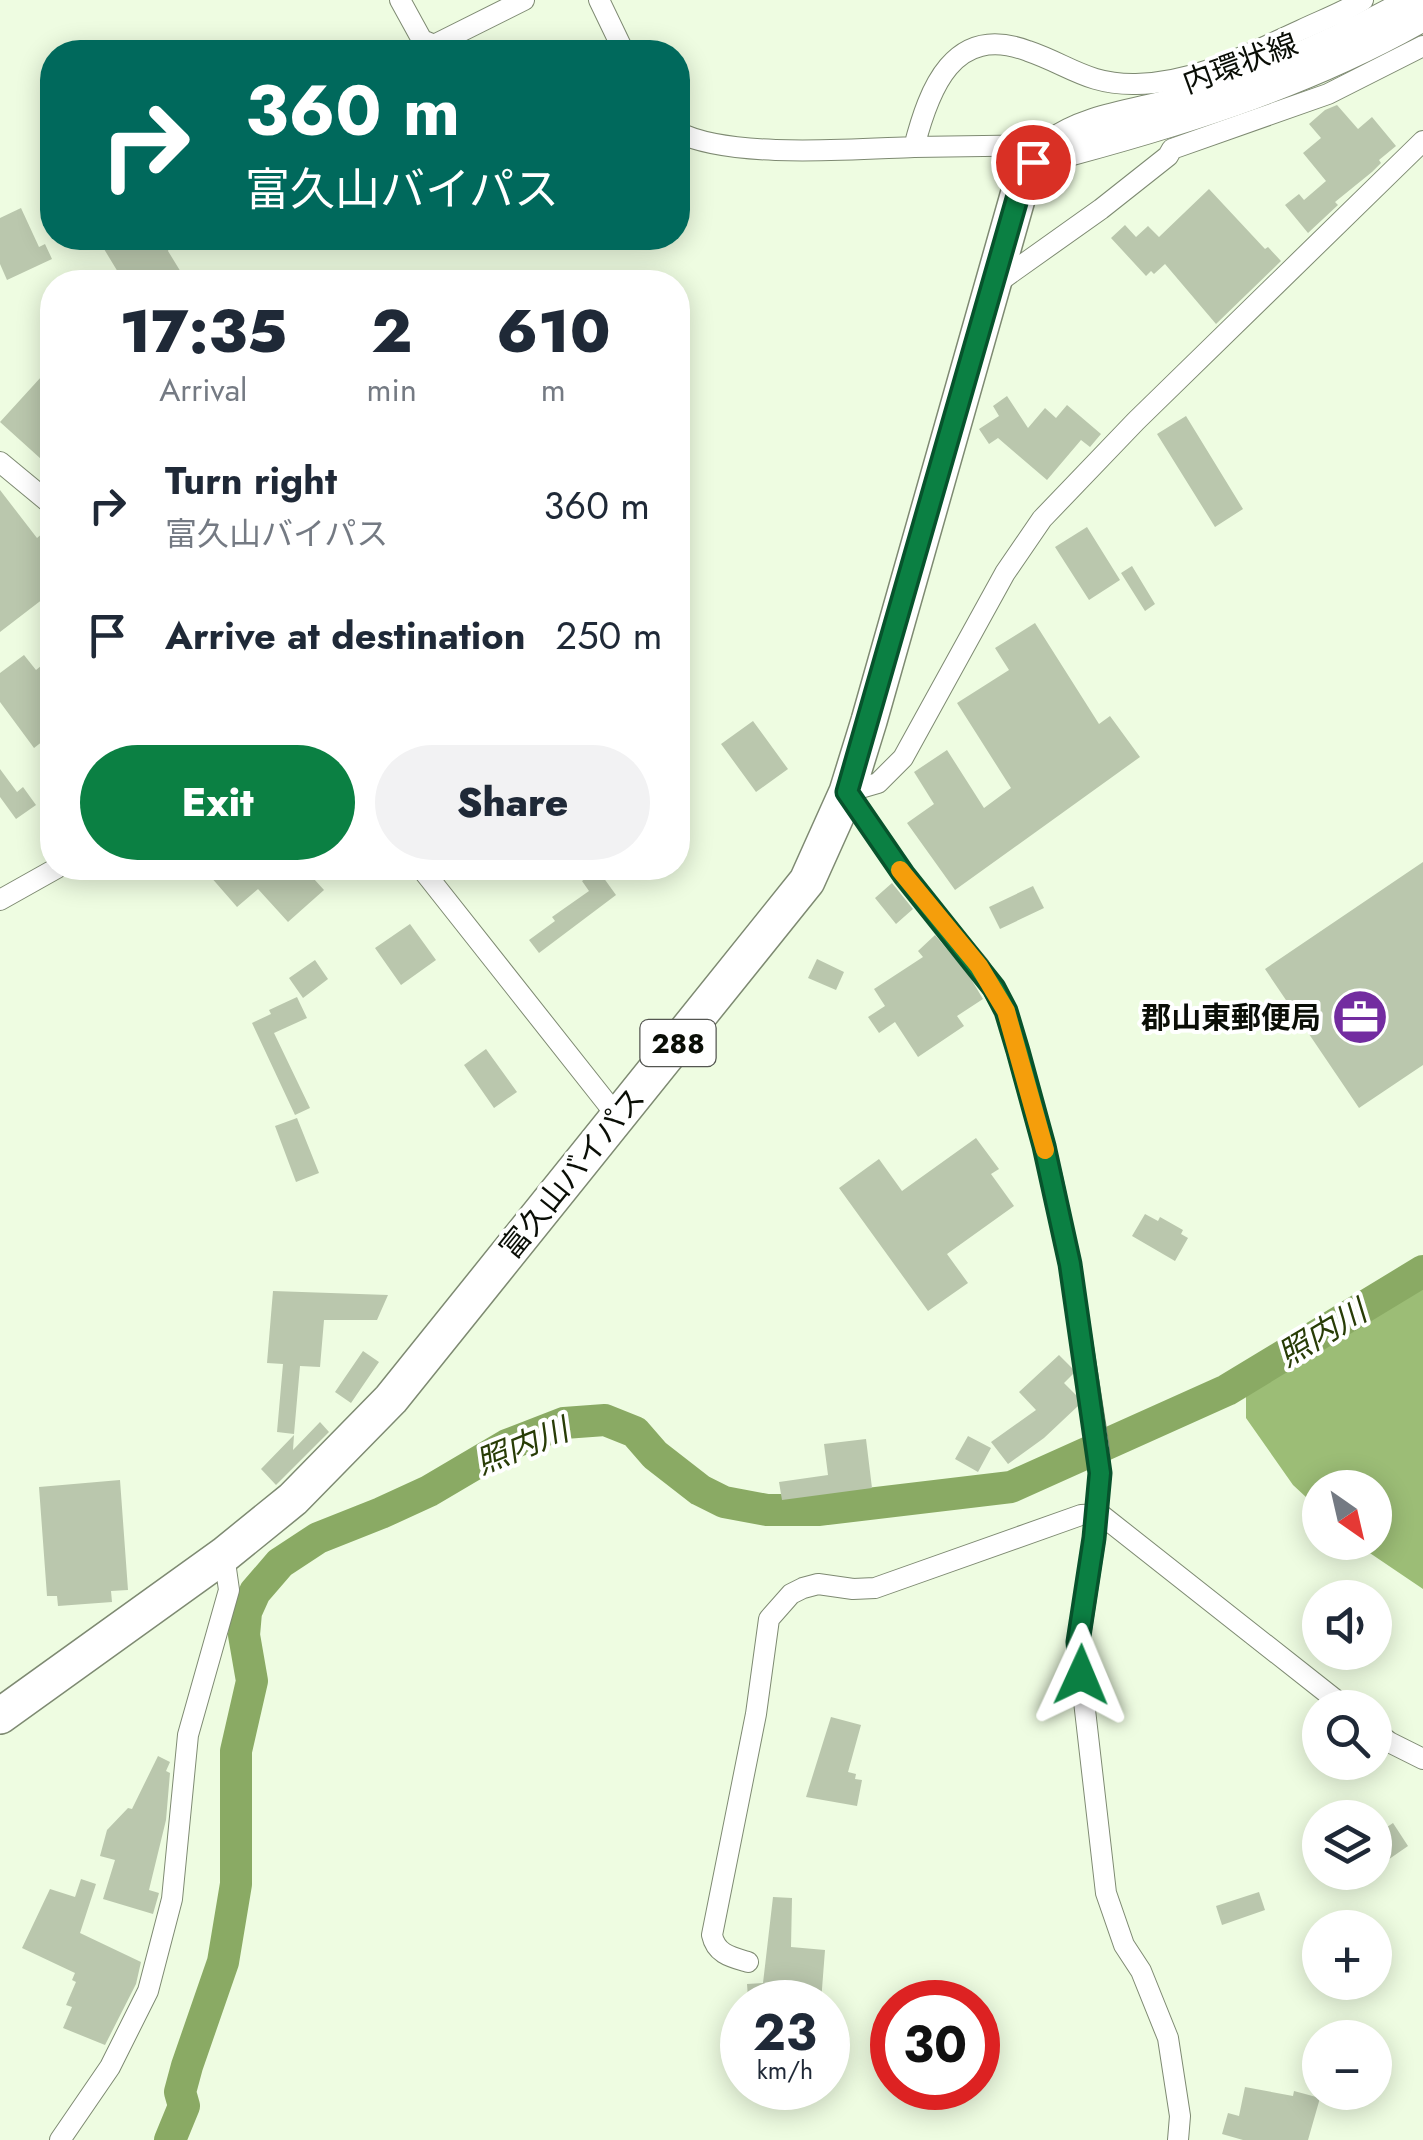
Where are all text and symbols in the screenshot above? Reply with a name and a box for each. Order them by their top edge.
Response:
street label: 内環状線 [1176,22,1304,104]
text: 360 m [245,60,460,161]
icon: right [80,80,210,210]
pin [991,120,1076,205]
icon: arrive [1006,135,1061,190]
text: 富久山バイパス [245,157,559,222]
text: 17:35 [119,288,287,375]
text: 2 [371,288,412,375]
text: 610 [496,288,611,375]
text: Arrival [159,367,247,413]
text: min [367,367,417,413]
text: m [541,367,566,413]
text: Turn right [165,453,337,508]
icon: right [80,478,135,533]
text: 360 m [544,478,650,533]
text: 富久山バイパス [165,511,388,557]
icon: arrive [80,608,135,663]
text: Arrive at destination [165,608,526,663]
text: 250 m [556,608,662,663]
button: Exit [80,745,355,860]
button: Share [375,745,650,860]
office icon: 郡山東郵便局 [1330,987,1390,1047]
place label: 郡山東郵便局 [1141,996,1321,1039]
road number: 288 [640,1020,716,1066]
street label: 富久山バイパス [489,1078,655,1268]
water label: 照内川 [1269,1287,1378,1377]
water label: 照内川 [469,1406,578,1485]
north arrow [1302,1470,1392,1560]
map controls [1302,1470,1392,2110]
button: sound [1302,1580,1392,1670]
position arrow [1029,1623,1133,1727]
button: search [1302,1690,1392,1780]
button: layers [1302,1800,1392,1890]
button: + [1302,1910,1392,2000]
speed limit sign: 30 [870,1980,1000,2110]
text: 23 [753,1996,817,2069]
button: − [1302,2020,1392,2110]
text: km/h [757,2052,813,2088]

